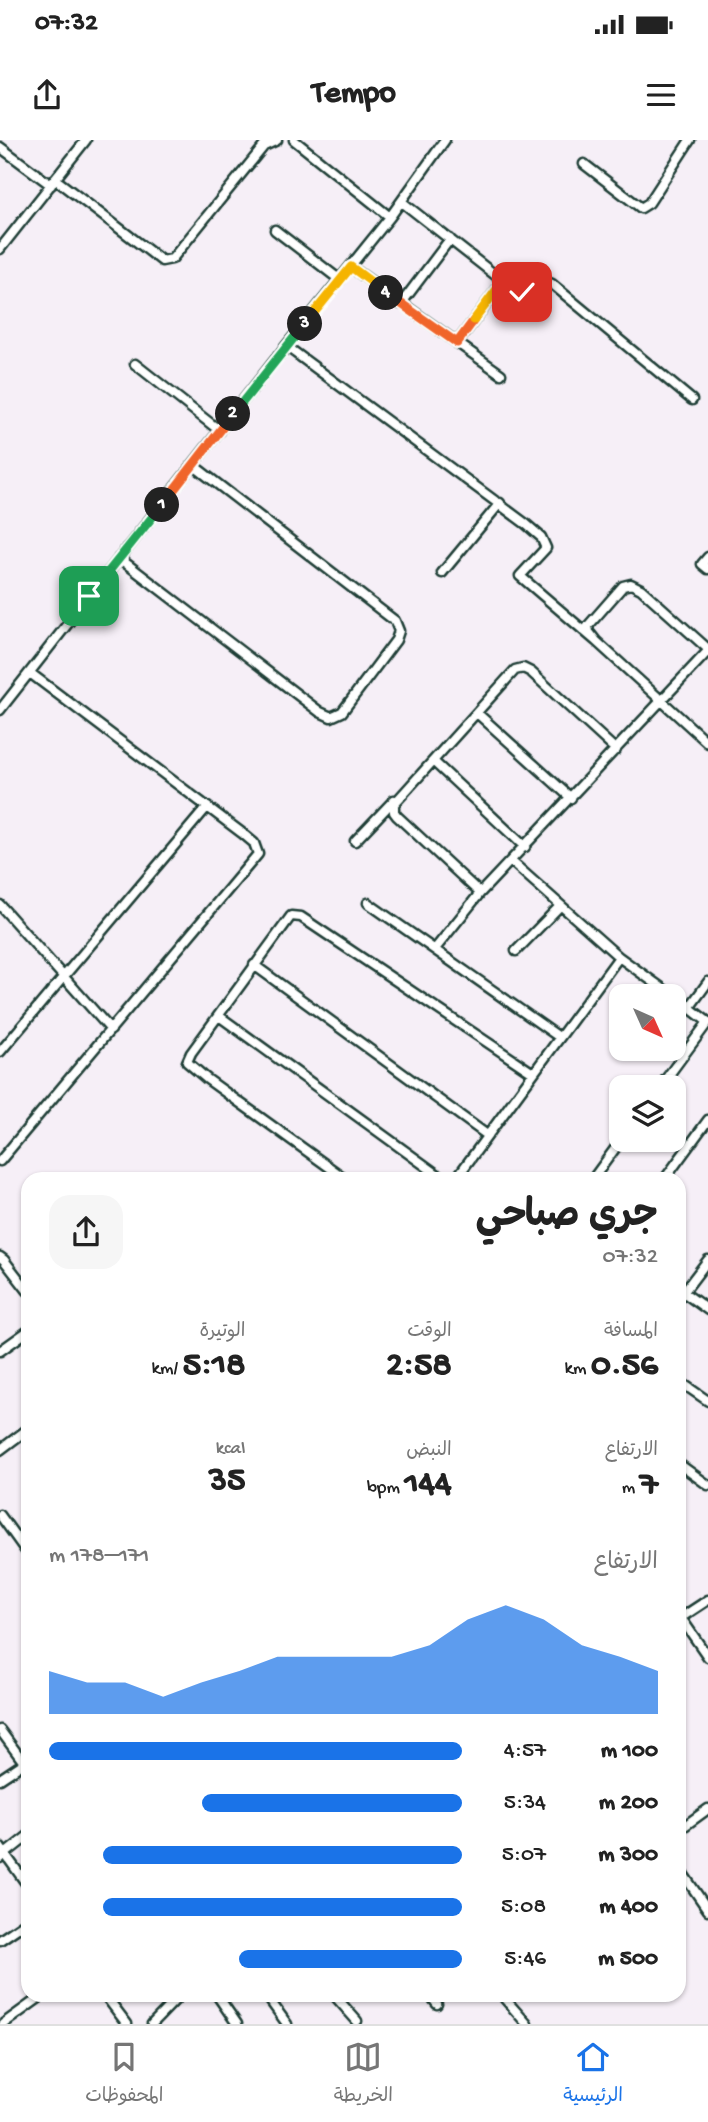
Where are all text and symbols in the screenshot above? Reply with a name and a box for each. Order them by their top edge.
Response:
text: 07:32 [35,9,98,40]
icon: share [28,76,66,114]
text: Tempo [312,76,396,114]
icon: menu [642,76,680,114]
pin [492,262,552,322]
icon: check [503,273,541,311]
pin: 4 [368,276,404,310]
text: 4 [381,281,390,304]
pin: 3 [288,306,322,342]
text: 3 [300,312,309,335]
pin: 2 [216,396,250,432]
text: 2 [228,402,237,425]
pin: 1 [144,488,180,522]
text: 1 [158,493,165,516]
pin [59,566,119,626]
icon: arrive [70,577,108,615]
north arrow [609,984,686,1060]
map controls [609,984,686,1152]
button: layers [609,1075,686,1152]
button: share [49,1195,123,1269]
text: جري صباحي [476,1196,658,1240]
text: 07:32 [603,1244,658,1271]
text: الوتيرة [199,1321,245,1344]
text: الوقت [407,1321,452,1344]
text: المسافة [604,1321,658,1344]
text: 5:18 [183,1346,245,1387]
text: 2:58 [386,1346,452,1387]
text: 0.56 [591,1346,658,1387]
text: /km [152,1358,183,1381]
text: km [565,1358,591,1381]
text: kcal [216,1438,245,1461]
text: النبض [406,1440,452,1463]
text: الارتفاع [605,1440,658,1463]
text: 35 [209,1461,245,1502]
text: 144 [404,1465,452,1506]
text: 7 [640,1465,658,1506]
text: bpm [367,1477,404,1500]
text: m [622,1477,640,1500]
text: 171–178 m [49,1543,149,1570]
text: الارتفاع [594,1550,658,1577]
text: 4:57 [504,1738,546,1765]
text: 100 m [601,1738,658,1765]
text: 5:34 [504,1790,546,1817]
text: 200 m [599,1790,658,1817]
text: 5:07 [502,1842,546,1869]
text: 300 m [598,1842,658,1869]
text: 5:08 [501,1894,546,1921]
text: 400 m [599,1894,658,1921]
text: 5:46 [504,1946,546,1973]
text: 500 m [598,1946,658,1973]
tab: المحفوظات [85,2038,163,2111]
tab: الخريطة [334,2038,393,2111]
tab: الرئيسية [563,2038,623,2111]

